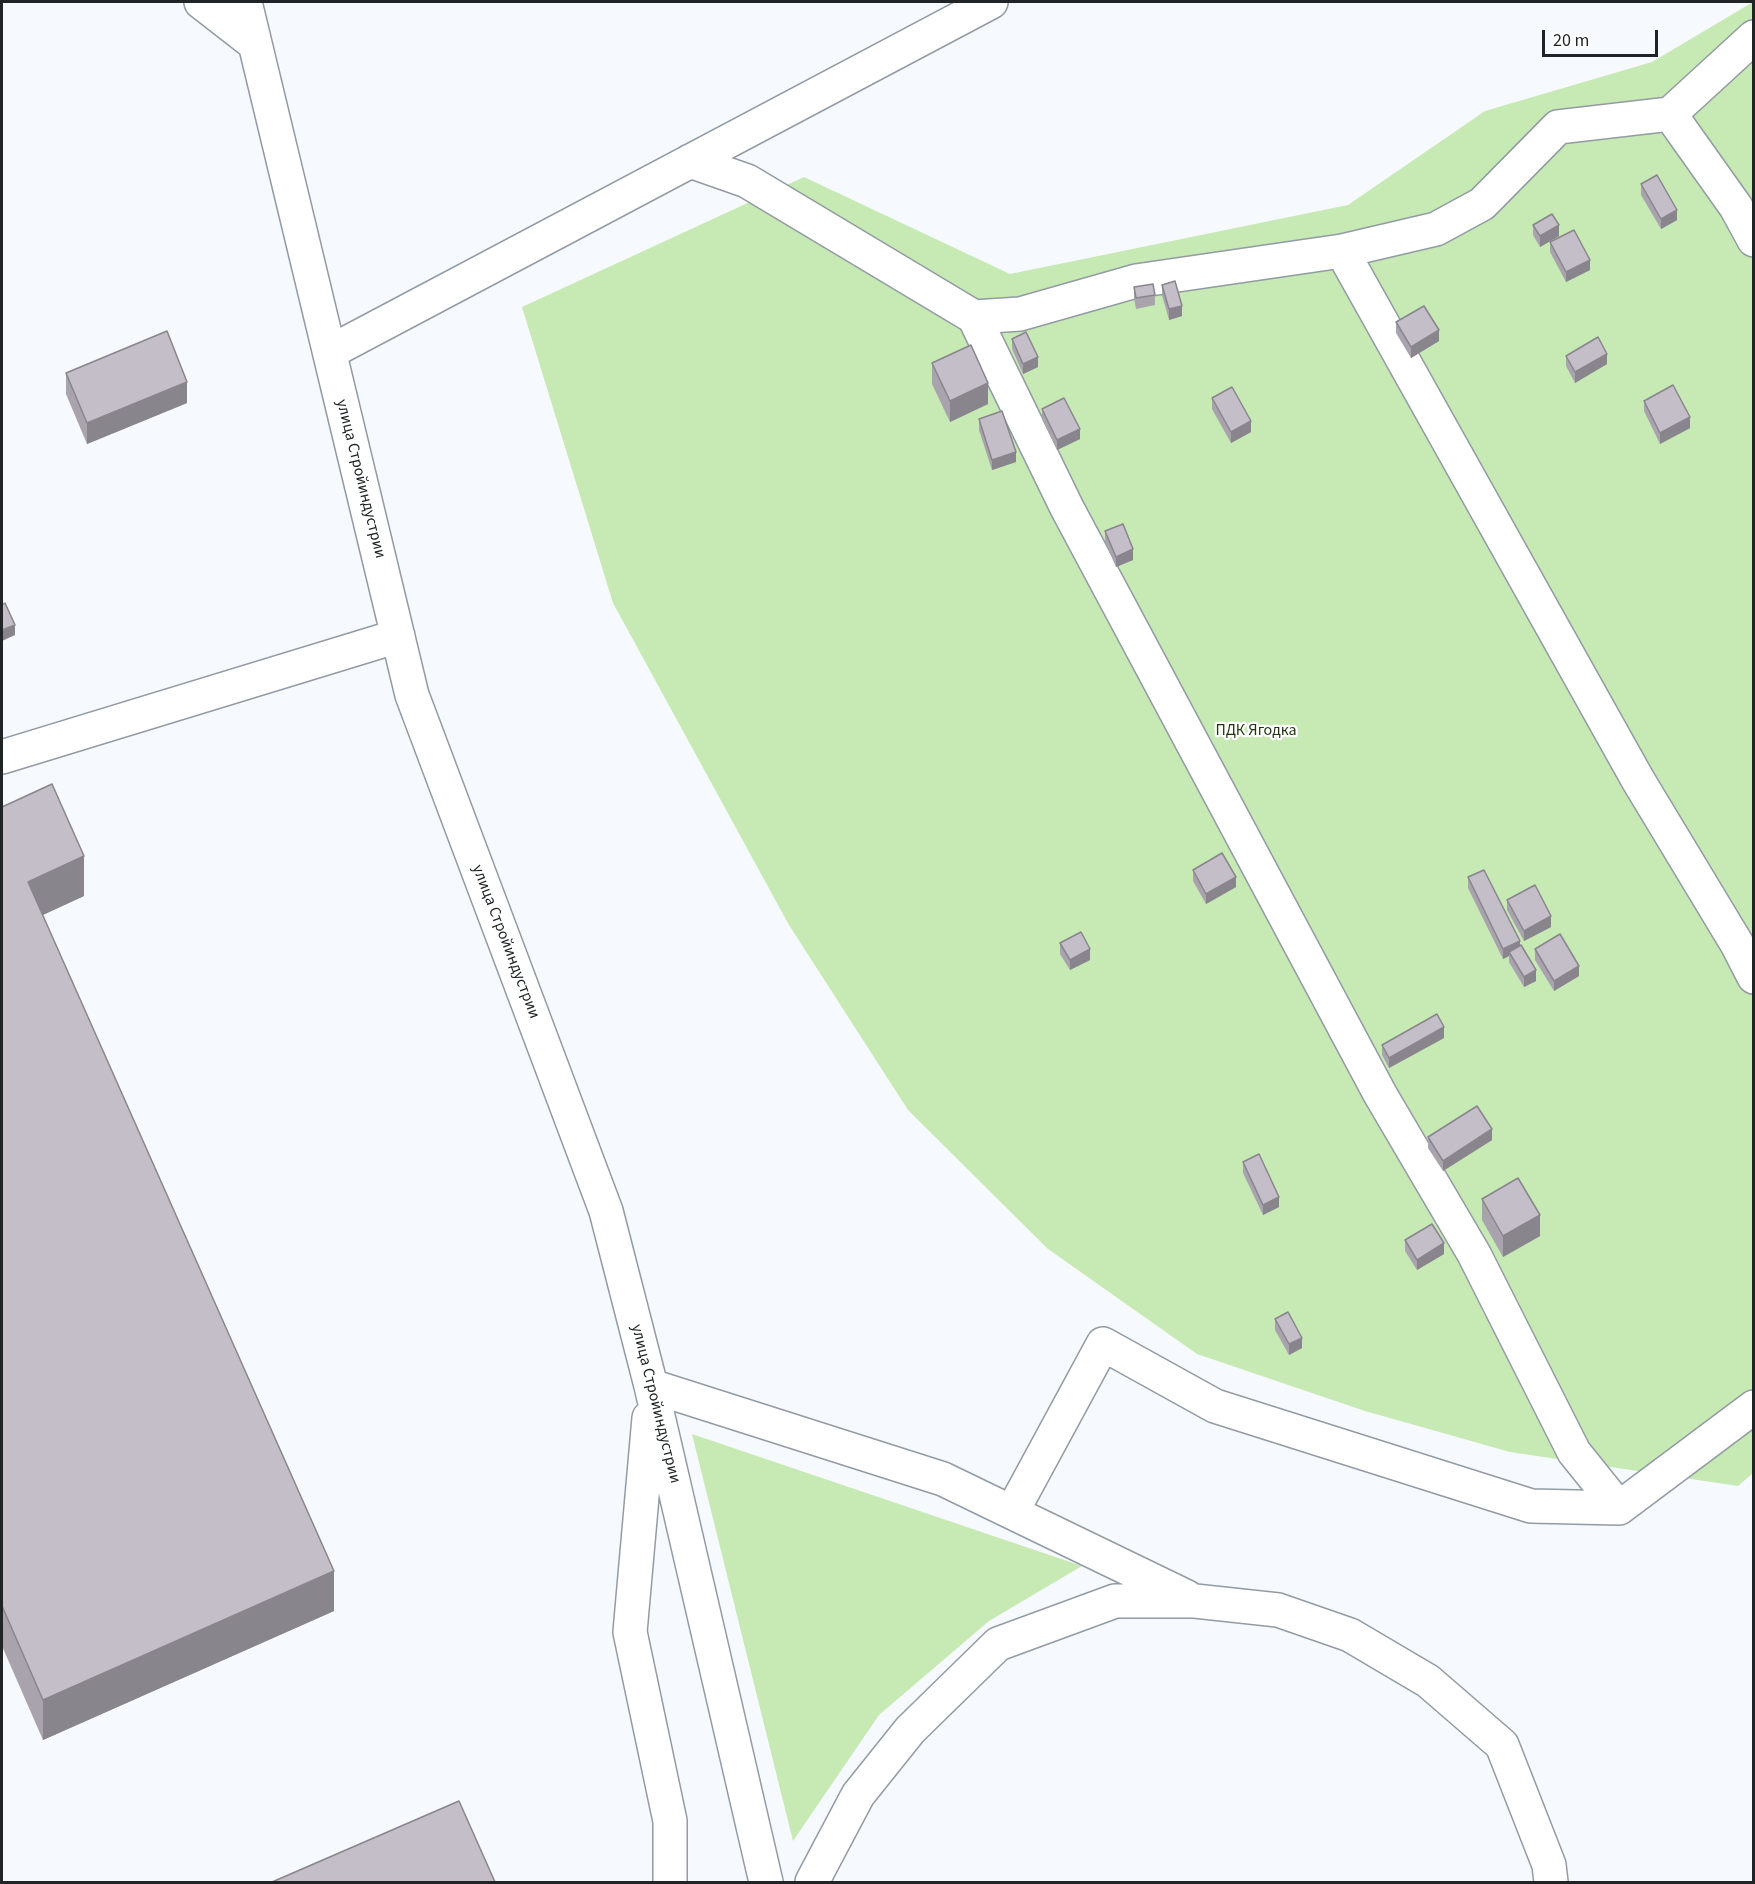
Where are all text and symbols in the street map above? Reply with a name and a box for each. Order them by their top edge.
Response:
scale bar [1545,18,1660,56]
text: 20 m [1553,28,1589,53]
street label: улица Стройиндустрии [331,398,389,560]
park label: ПДК Ягодка [1215,721,1297,741]
street label: улица Стройиндустрии [467,862,543,1022]
street label: улица Стройиндустрии [626,1323,684,1485]

